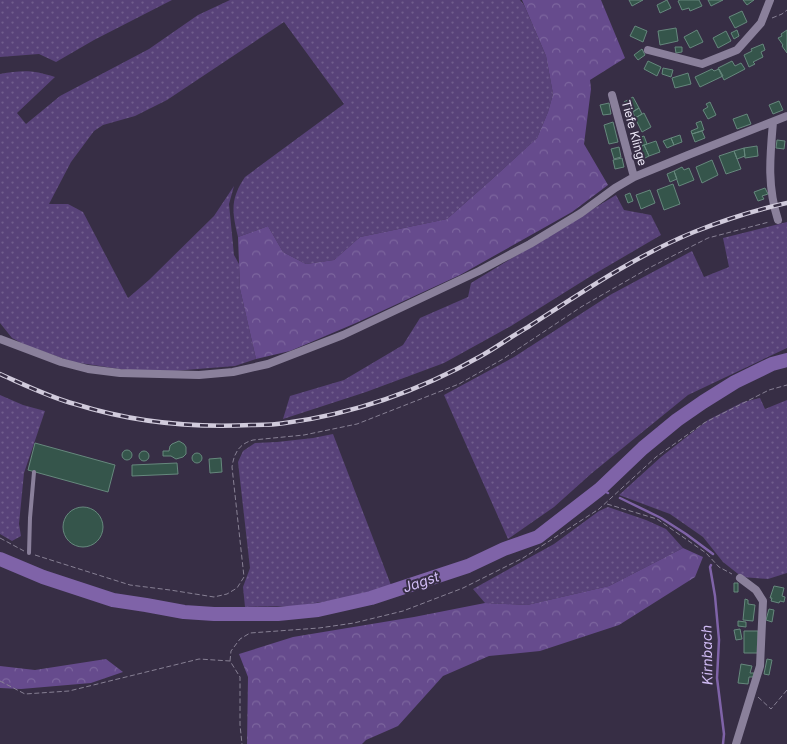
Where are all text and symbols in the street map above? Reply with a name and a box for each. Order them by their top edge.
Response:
street label: Tiefe Klinge [619,98,650,167]
water label: Jagst [401,567,442,596]
water label: Kirnbach [697,625,716,685]

